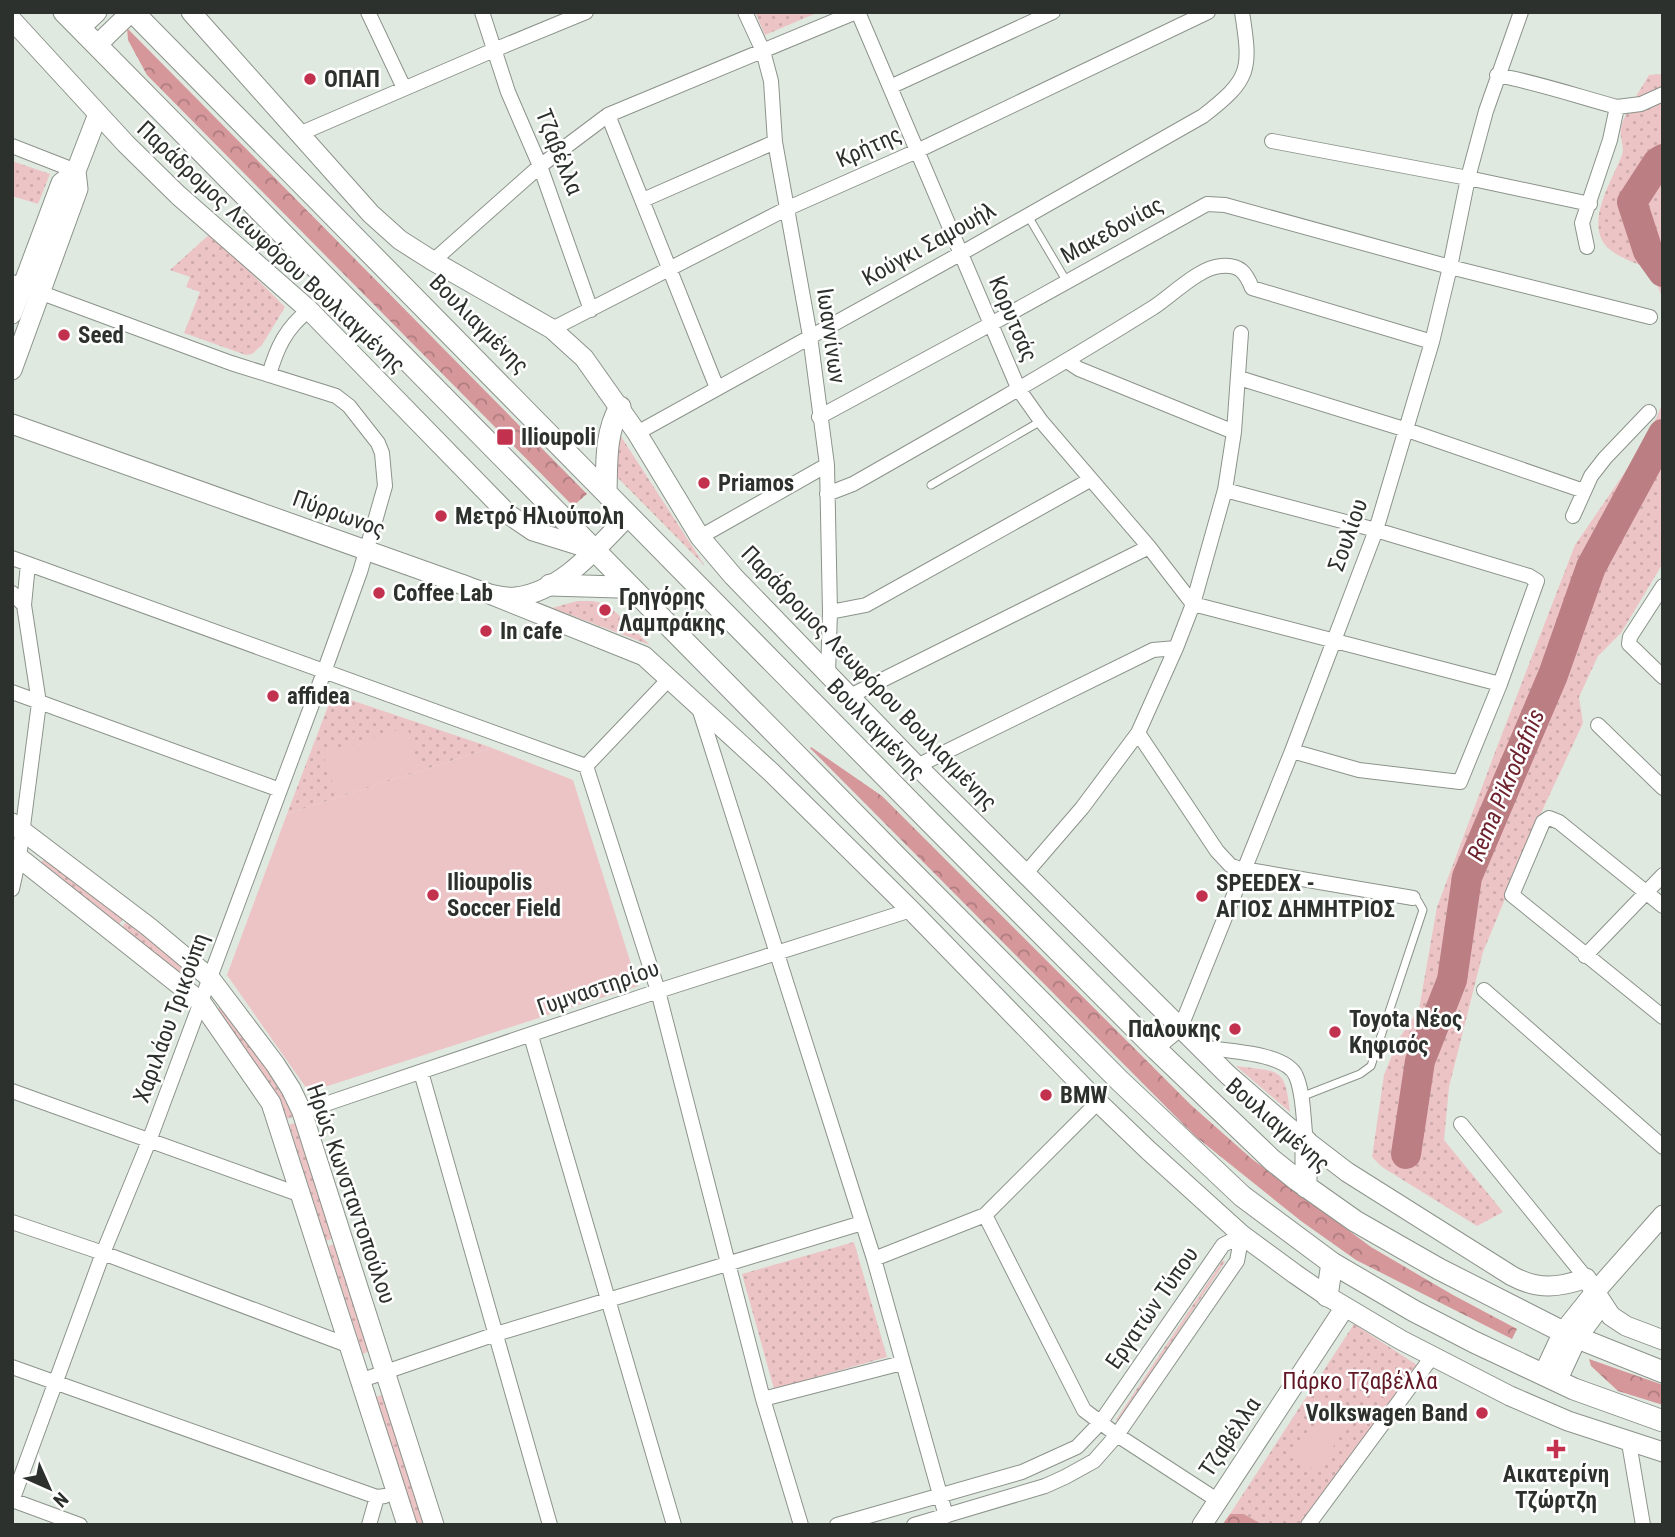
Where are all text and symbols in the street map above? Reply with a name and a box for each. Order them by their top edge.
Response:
place label: ΟΠΑΠ [324,66,380,93]
marker: ΟΠΑΠ [302,71,318,87]
street label: Τζαβέλλα [530,105,588,199]
street label: Παράδρομος Λεωφόρου Βουλιαγμένης [131,115,411,379]
street label: Κρήτης [832,121,906,173]
street label: Μακεδονίας [1056,191,1168,269]
street label: Κούγκι Σαμουήλ [858,196,1000,292]
street label: Βουλιαγμένης [424,269,534,379]
street label: Κορυτσάς [983,272,1043,366]
street label: Ιωαννίνων [811,287,851,386]
place label: Seed [78,322,124,349]
marker: Seed [56,327,72,343]
place label: Ilioupoli [521,424,596,451]
marker: Ilioupoli [495,427,515,447]
place label: Priamos [718,470,794,497]
marker: Priamos [696,475,712,491]
street label: Πύρρωνος [289,485,389,543]
street label: Σουλίου [1323,495,1373,575]
place label: Μετρό Ηλιούπολη [455,503,624,530]
marker: Μετρό Ηλιούπολη [433,508,449,524]
street label: Παράδρομος Λεωφόρου Βουλιαγμένης [735,540,1003,816]
place label: Coffee Lab [393,580,493,607]
place label: Γρηγόρης Λαμπράκης [619,584,726,637]
marker: Coffee Lab [371,585,387,601]
marker: Γρηγόρης Λαμπράκης [597,602,613,618]
place label: In cafe [500,618,563,645]
marker: In cafe [478,623,494,639]
street label: Βουλιαγμένης [821,673,931,785]
place label: affidea [287,683,350,710]
marker: affidea [265,688,281,704]
water label: Rema Pikrodafnis [1461,705,1551,865]
place label: Ilioupolis Soccer Field [447,869,561,922]
place label: SPEEDEX - ΑΓΙΟΣ ΔΗΜΗΤΡΙΟΣ [1216,870,1395,923]
marker: Ilioupolis Soccer Field [425,887,441,903]
marker: SPEEDEX - ΑΓΙΟΣ ΔΗΜΗΤΡΙΟΣ [1194,888,1210,904]
street label: Χαριλάου Τρικούπη [128,929,214,1107]
street label: Γυμναστηρίου [533,954,663,1022]
place label: Toyota Νέος Κηφισός [1349,1006,1462,1059]
place label: Παλουκης [1128,1016,1221,1043]
marker: Παλουκης [1227,1021,1243,1037]
marker: Toyota Νέος Κηφισός [1327,1024,1343,1040]
street label: Βουλιαγμένης [1220,1072,1336,1178]
street label: Ηρώς Κωνσταντοπούλου [301,1081,401,1307]
place label: BMW [1060,1082,1108,1109]
marker: BMW [1038,1087,1054,1103]
street label: Εργατών Τύπου [1100,1242,1204,1374]
park label: Πάρκο Τζαβέλλα [1282,1368,1438,1395]
street label: Τζαβέλλα [1194,1392,1266,1482]
place label: Volkswagen Band [1305,1400,1468,1427]
marker: Volkswagen Band [1474,1405,1490,1421]
marker: Αικατερίνη Τζώρτζη [1548,1441,1564,1457]
north arrow [14,1453,84,1523]
place label: Αικατερίνη Τζώρτζη [1503,1461,1609,1514]
text: N [48,1487,73,1512]

